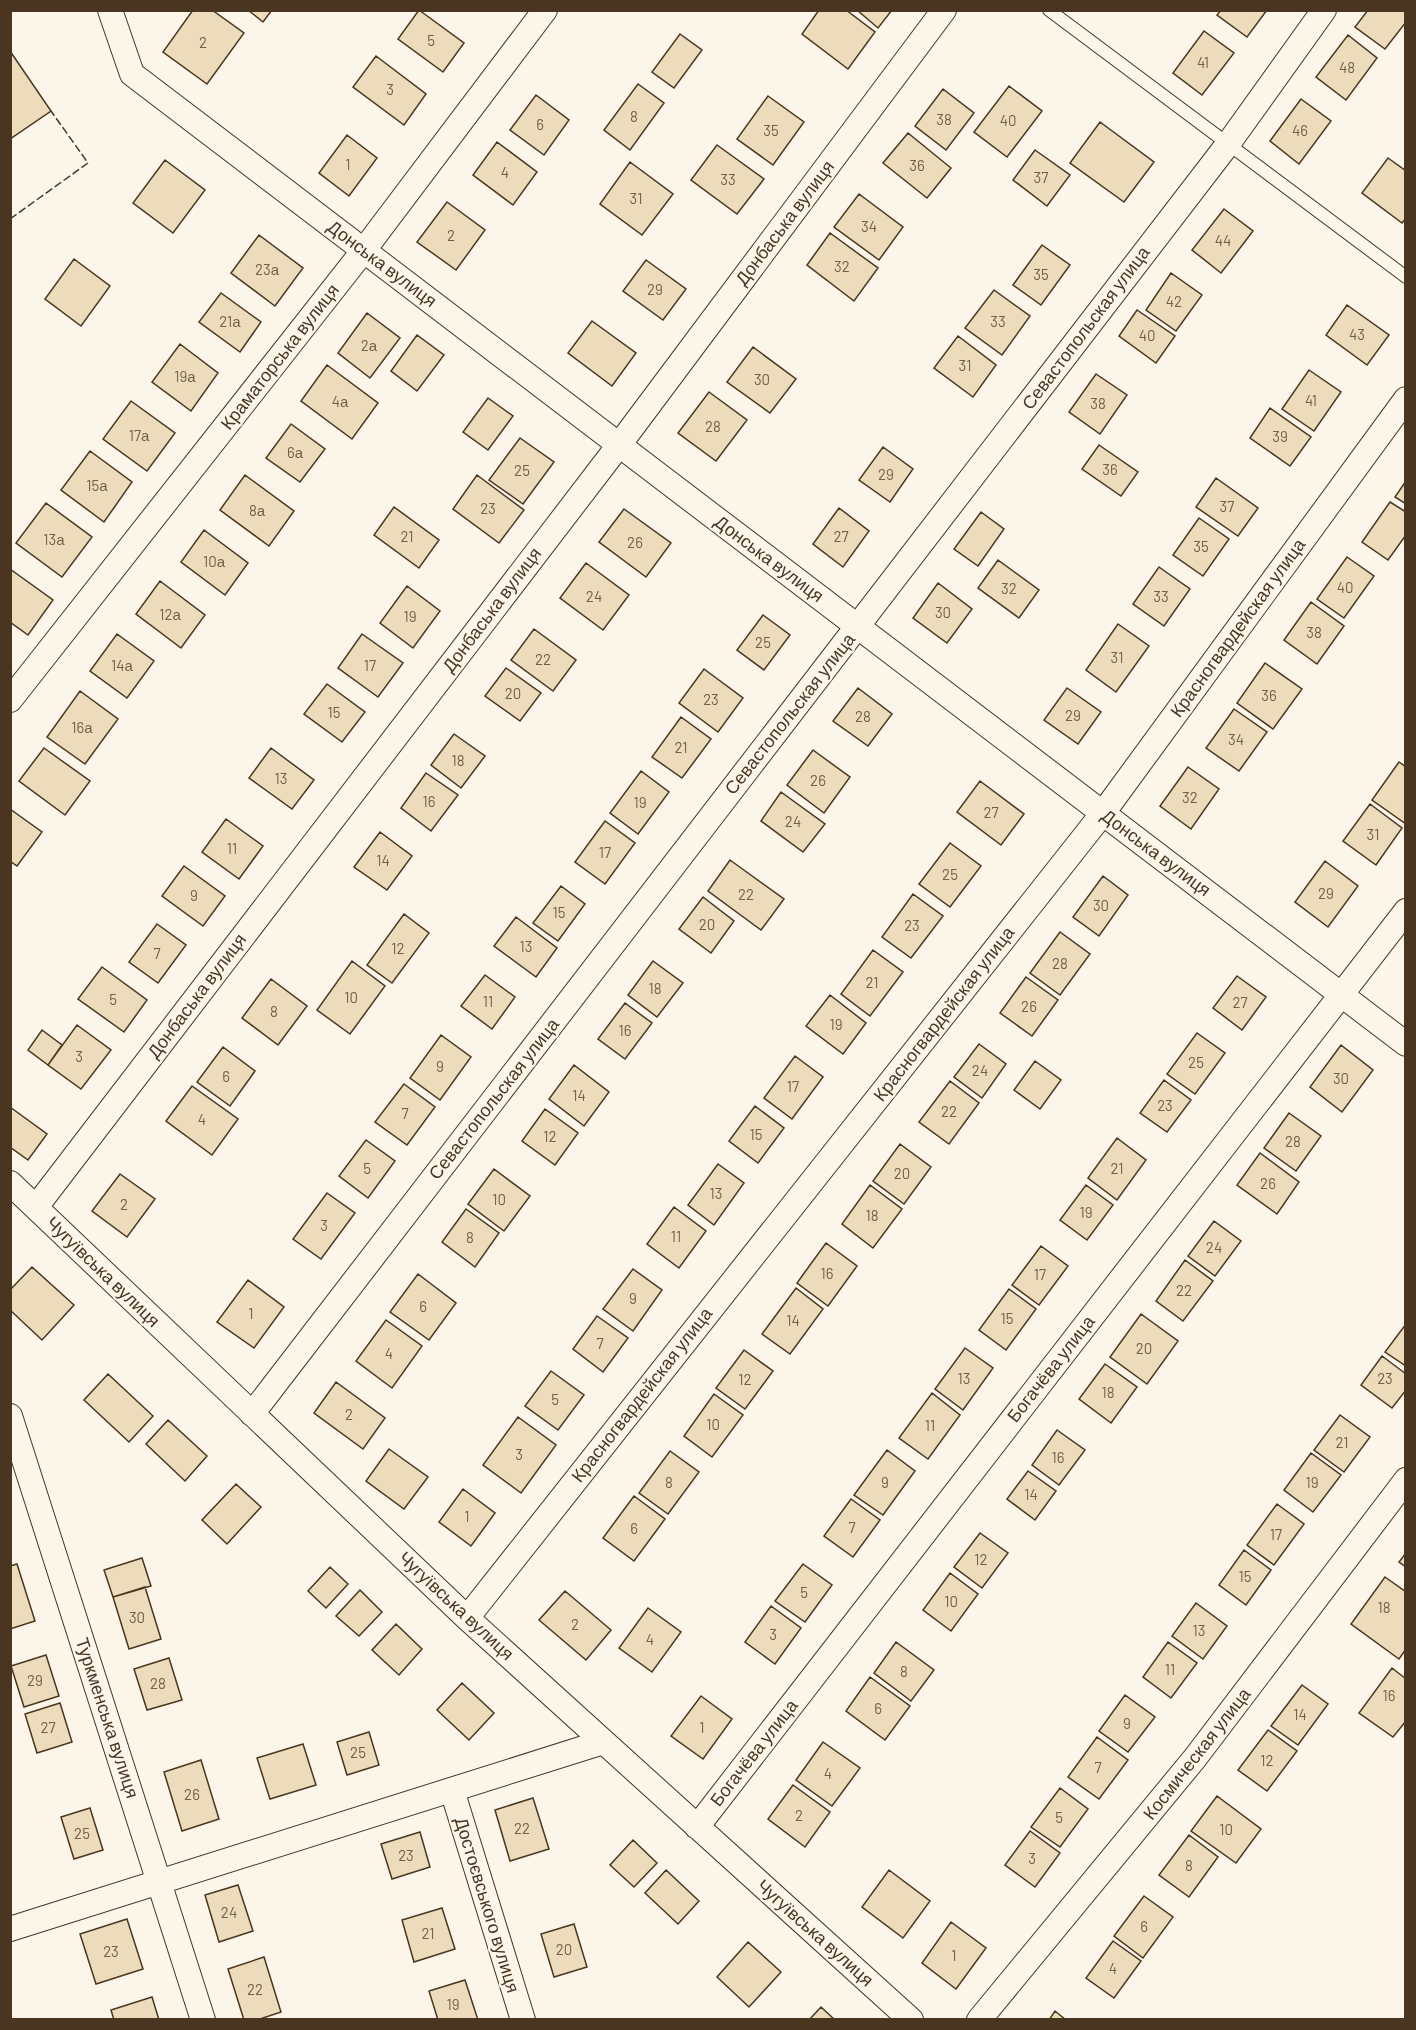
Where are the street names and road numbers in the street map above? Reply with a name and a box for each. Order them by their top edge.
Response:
street label: Донбаська вулиця [730,156,838,289]
street label: Донська вулиця [324,215,442,311]
street label: Севастопольская улица [1017,241,1154,413]
street label: Краматорська вулиця [215,279,343,434]
street label: Донська вулиця [711,510,829,606]
street label: Красногвардейская улица [1165,533,1310,721]
street label: Донбаська вулиця [437,543,545,676]
street label: Севастопольская улица [719,628,860,798]
street label: Донська вулиця [1098,804,1216,900]
street label: Красногвардейская улица [868,921,1019,1105]
street label: Донбаська вулиця [142,929,250,1062]
street label: Севастопольская улица [423,1013,564,1183]
street label: Чугуївська вулиця [42,1211,165,1331]
street label: Красногвардейская улица [566,1302,717,1486]
street label: Богачёва улица [1002,1310,1099,1426]
street label: Чугуївська вулиця [394,1546,519,1664]
street label: Туркменська вулиця [72,1635,144,1801]
street label: Космическая улица [1138,1682,1255,1824]
street label: Богачёва улица [705,1694,802,1810]
street label: Достоєвського вулиця [451,1814,525,1995]
street label: Чугуївська вулиця [753,1874,879,1990]

